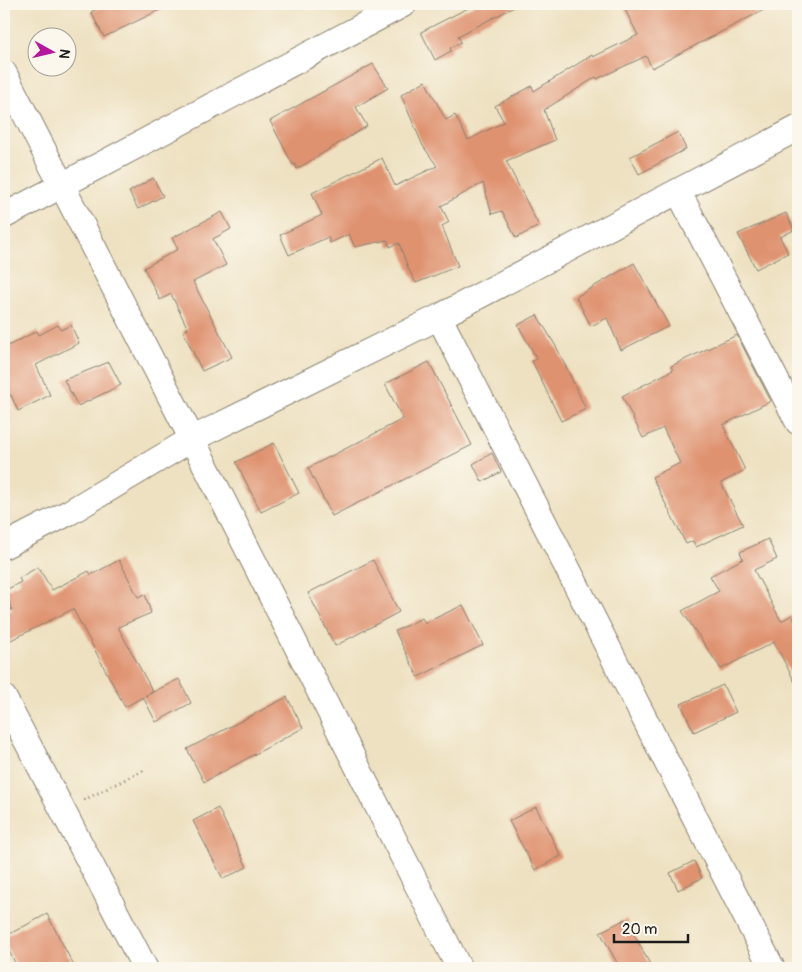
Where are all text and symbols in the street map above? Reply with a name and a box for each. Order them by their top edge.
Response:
north arrow [28,28,78,78]
text: N [55,48,73,60]
scale bar [614,912,688,944]
text: 20 m [622,920,657,939]

